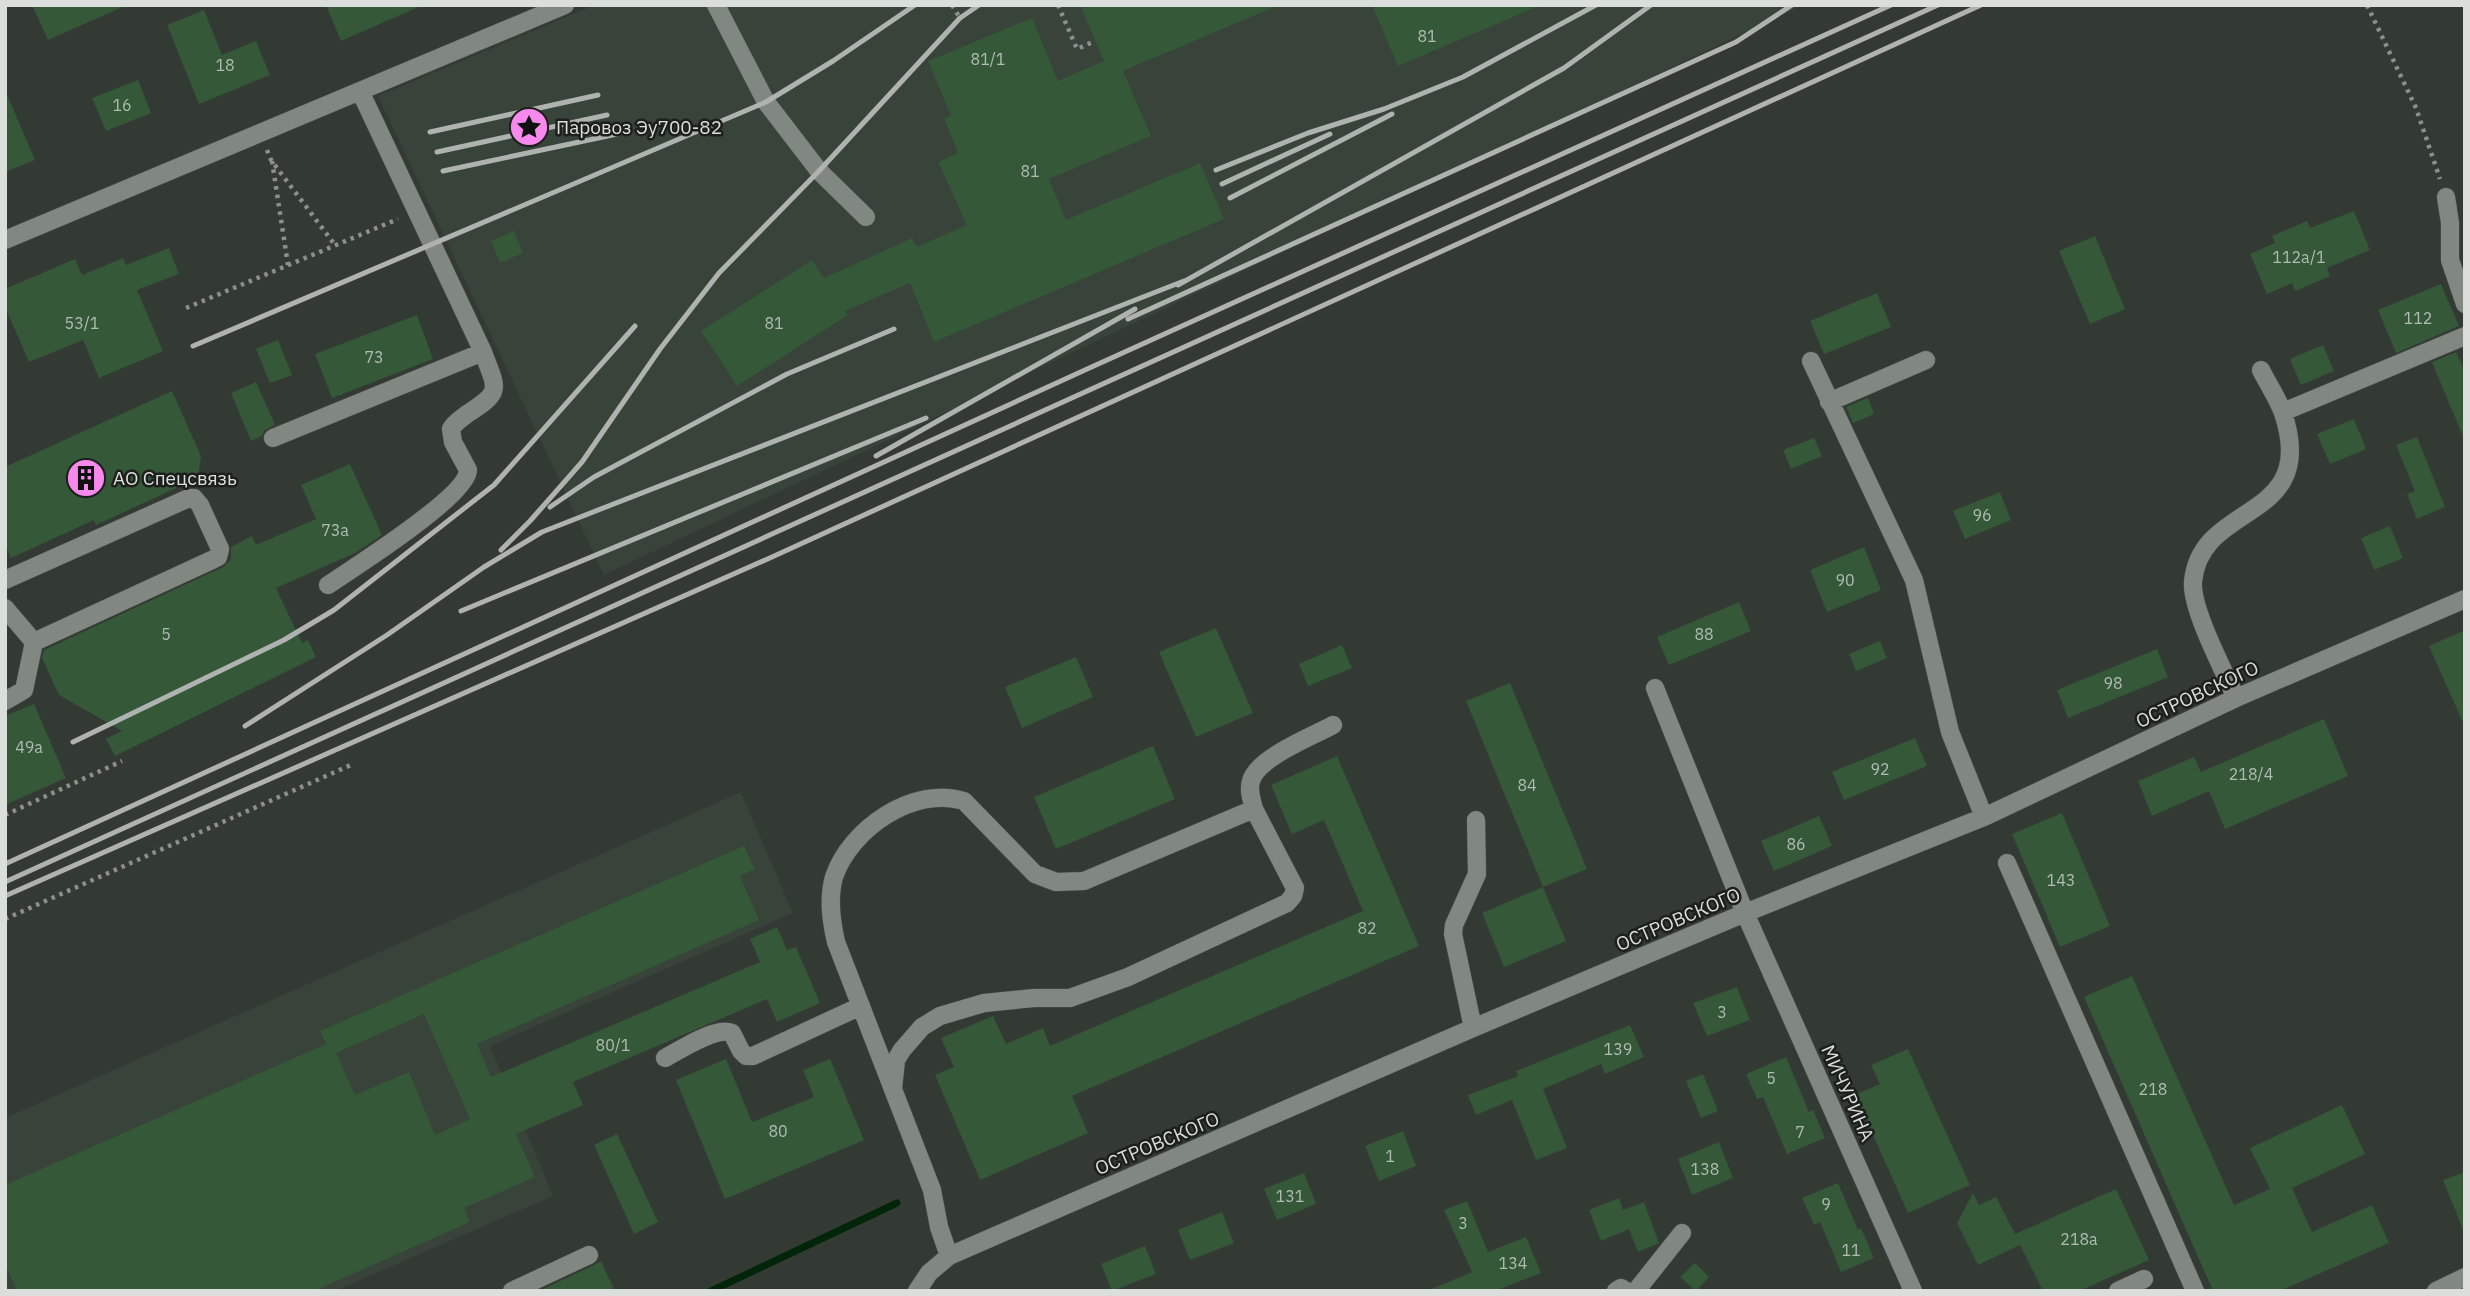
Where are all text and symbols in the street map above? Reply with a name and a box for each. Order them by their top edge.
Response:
house number: 81 [1417,26,1437,46]
house number: 81/1 [971,49,1005,69]
house number: 18 [215,55,235,75]
house number: 16 [112,95,132,115]
place icon: Паровоз Эу700-82 [508,106,550,148]
place label: Паровоз Эу700-82 [556,115,722,139]
house number: 81 [1020,161,1040,181]
house number: 112а/1 [2272,247,2326,267]
house number: 112 [2404,308,2432,328]
house number: 53/1 [65,313,99,333]
house number: 81 [764,313,784,333]
house number: 73 [364,347,384,367]
building icon: АО Спецсвязь [65,457,107,499]
place label: АО Спецсвязь [113,466,237,490]
house number: 96 [1972,505,1992,525]
house number: 73а [321,520,349,540]
house number: 90 [1835,570,1855,590]
house number: 5 [161,624,171,644]
house number: 88 [1694,624,1714,644]
street label: ОСТРОВСКОГО [2132,655,2262,733]
house number: 98 [2103,673,2123,693]
house number: 49а [15,737,43,757]
house number: 92 [1870,759,1890,779]
house number: 218/4 [2229,764,2273,784]
house number: 84 [1517,775,1537,795]
house number: 86 [1786,834,1806,854]
house number: 143 [2047,870,2075,890]
street label: ОСТРОВСКОГО [1612,882,1744,956]
house number: 82 [1357,918,1377,938]
house number: 3 [1717,1002,1727,1022]
house number: 80/1 [596,1035,630,1055]
house number: 139 [1604,1039,1632,1059]
street label: МИЧУРИНА [1816,1041,1880,1145]
house number: 5 [1766,1068,1776,1088]
house number: 218 [2139,1079,2167,1099]
street label: ОСТРОВСКОГО [1091,1106,1223,1180]
house number: 80 [768,1121,788,1141]
house number: 7 [1795,1122,1805,1142]
house number: 1 [1385,1146,1395,1166]
house number: 138 [1691,1159,1719,1179]
house number: 131 [1276,1186,1304,1206]
house number: 9 [1821,1194,1831,1214]
house number: 3 [1458,1213,1468,1233]
house number: 218а [2060,1229,2098,1249]
house number: 11 [1841,1240,1861,1260]
house number: 134 [1499,1253,1527,1273]

